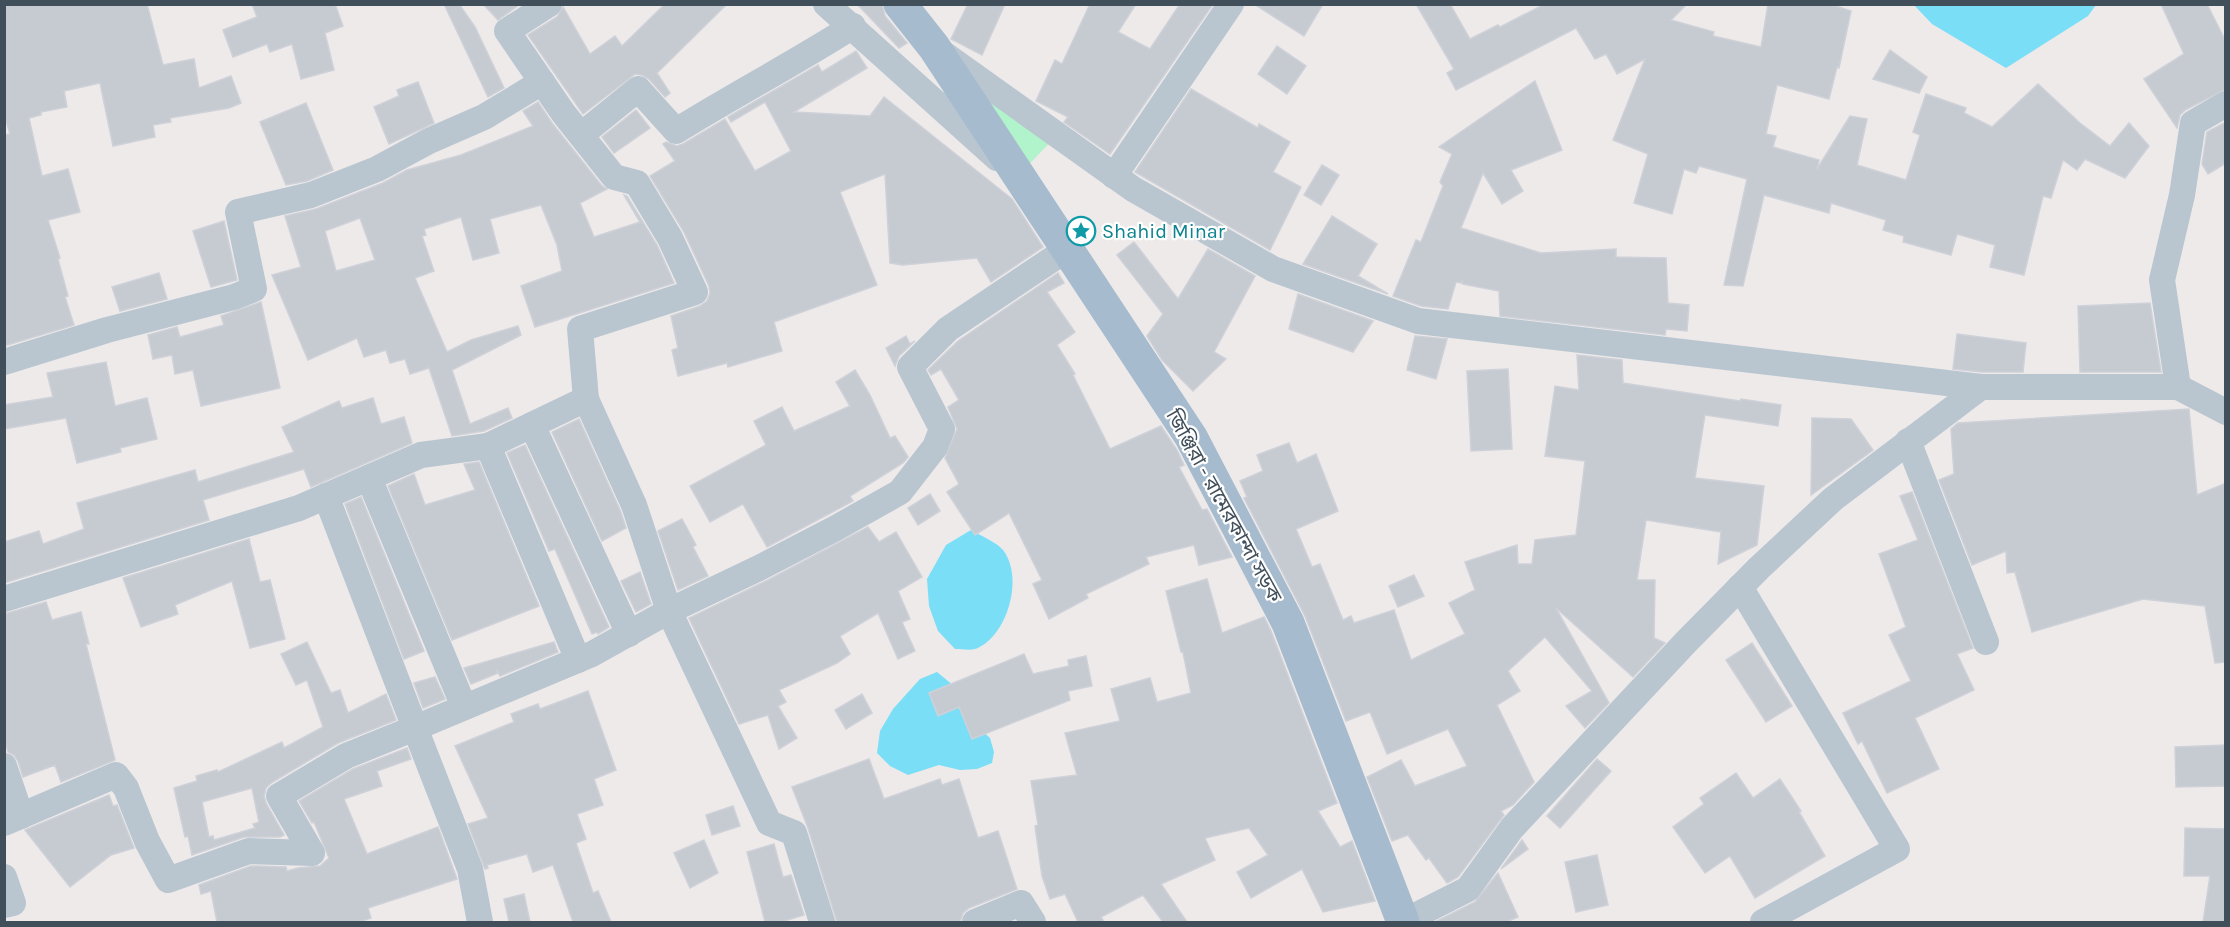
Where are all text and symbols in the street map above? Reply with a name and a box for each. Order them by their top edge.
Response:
place icon: Shahid Minar [1065,215,1097,247]
place label: Shahid Minar [1102,220,1226,243]
street label: জিঞ্জিরা - রামেরকান্দা সড়ক [1161,404,1288,607]

